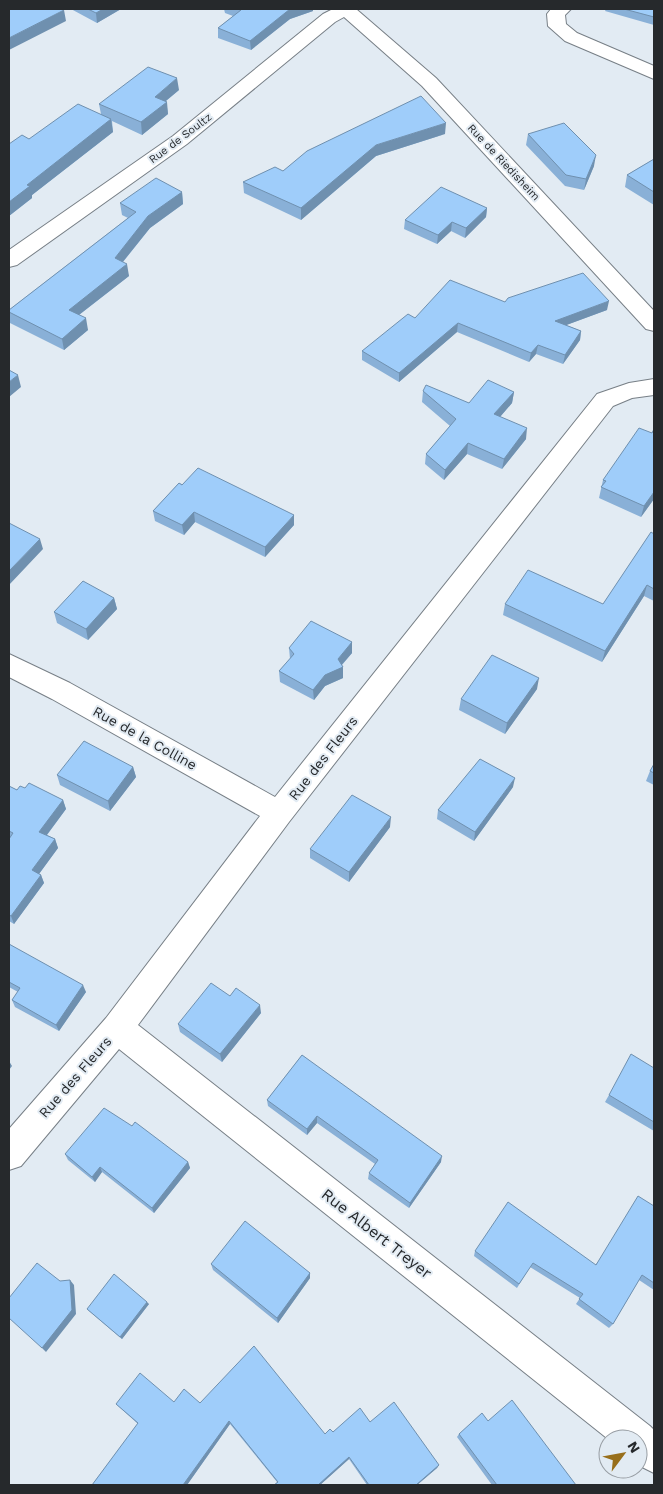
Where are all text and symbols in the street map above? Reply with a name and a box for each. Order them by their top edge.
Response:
street label: Rue de Soultz [146,111,214,166]
street label: Rue de Riedisheim [465,121,542,203]
street label: Rue de la Colline [90,703,200,773]
street label: Rue des Fleurs [285,713,361,803]
street label: Rue des Fleurs [36,1033,114,1121]
street label: Rue Albert Treyer [318,1184,436,1283]
north arrow [598,1429,648,1479]
text: N [624,1438,644,1456]

